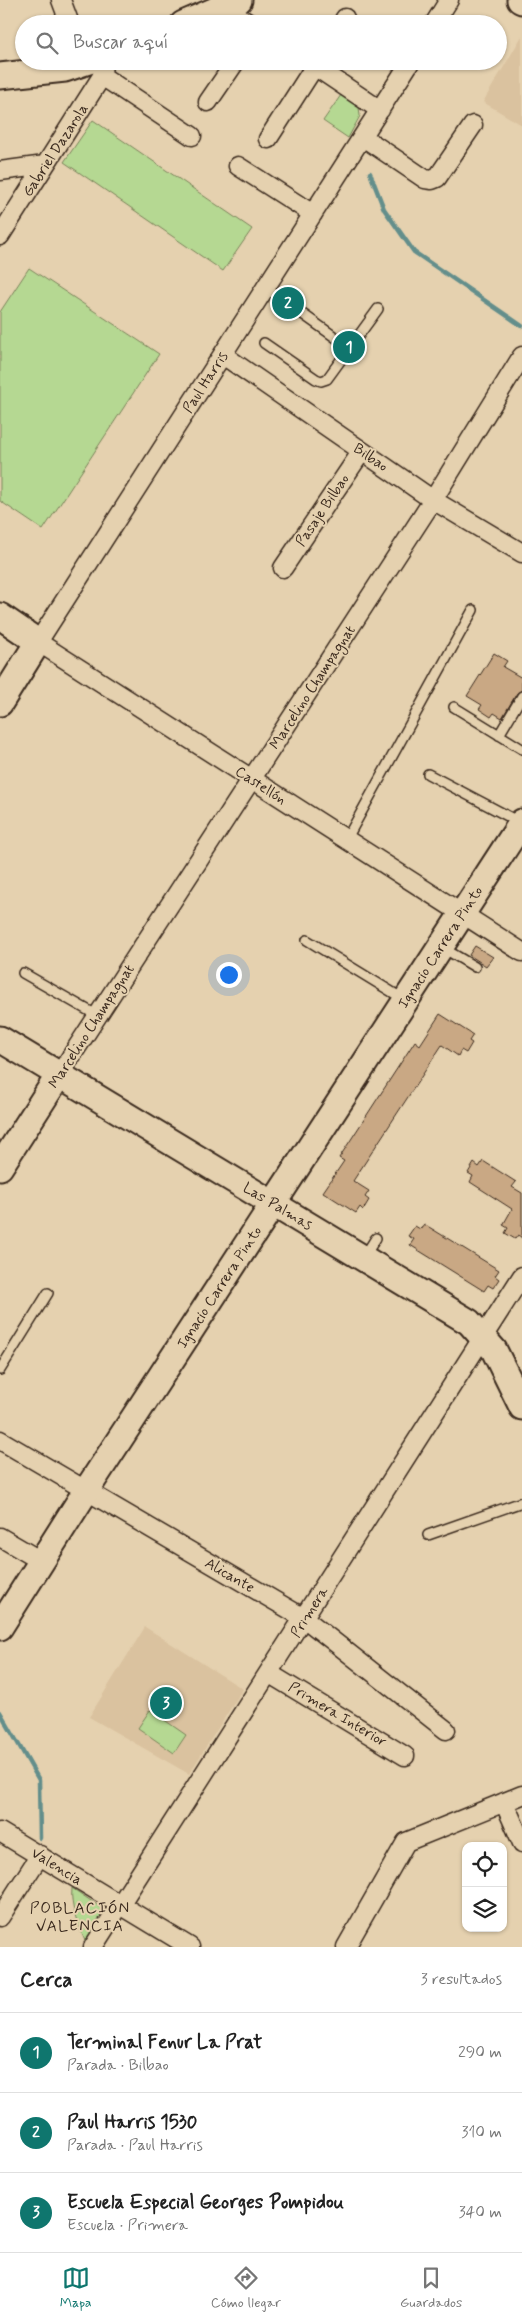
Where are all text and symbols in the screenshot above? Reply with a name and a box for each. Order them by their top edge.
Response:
search box [15,15,507,70]
icon: search [33,29,61,57]
text: Buscar aquí [73,30,168,55]
street label: Gabriel Dazarola [18,100,94,201]
pin: 2 [272,284,304,322]
pin: 1 [333,328,365,366]
street label: Paul Harris [178,348,233,417]
street label: Bilbao [349,439,392,477]
street label: Pasaje Bilbao [291,470,355,551]
street label: Marcelino Champagnat [265,621,362,754]
street label: Castellón [231,762,290,810]
street label: Ignacio Carrera Pinto [394,882,488,1013]
street label: Marcelino Champagnat [44,960,141,1093]
your location [216,962,242,988]
street label: Las Palmas [239,1178,316,1236]
street label: Ignacio Carrera Pinto [173,1222,267,1353]
street label: Alicante [201,1554,258,1598]
street label: Primera [286,1582,334,1642]
street label: Primera Interior [285,1678,390,1752]
pin: 3 [150,1684,182,1722]
map controls [462,1842,507,1932]
button: locate [462,1842,507,1887]
street label: Valencia [27,1843,86,1891]
button: layers [462,1887,507,1932]
district label: POBLACIÓN VALENCIA [30,1898,130,1937]
text: Cerca [20,1966,73,1994]
text: 3 resultados [421,1969,502,1990]
text: Terminal Fenur La Prat [67,2030,262,2055]
text: 1 [32,2042,40,2063]
text: 290 m [458,2042,502,2063]
text: Parada · Bilbao [67,2055,169,2076]
text: Paul Harris 1530 [67,2110,197,2135]
text: 2 [32,2122,40,2143]
text: 310 m [461,2122,502,2143]
text: Parada · Paul Harris [67,2135,203,2156]
text: Escuela Especial Georges Pompidou [67,2190,344,2215]
text: 3 [32,2202,40,2223]
text: 340 m [458,2202,502,2223]
text: Escuela · Primera [67,2215,188,2236]
tab: Mapa [60,2264,92,2312]
tab: Cómo llegar [211,2264,281,2312]
tab: Guardados [400,2264,462,2312]

